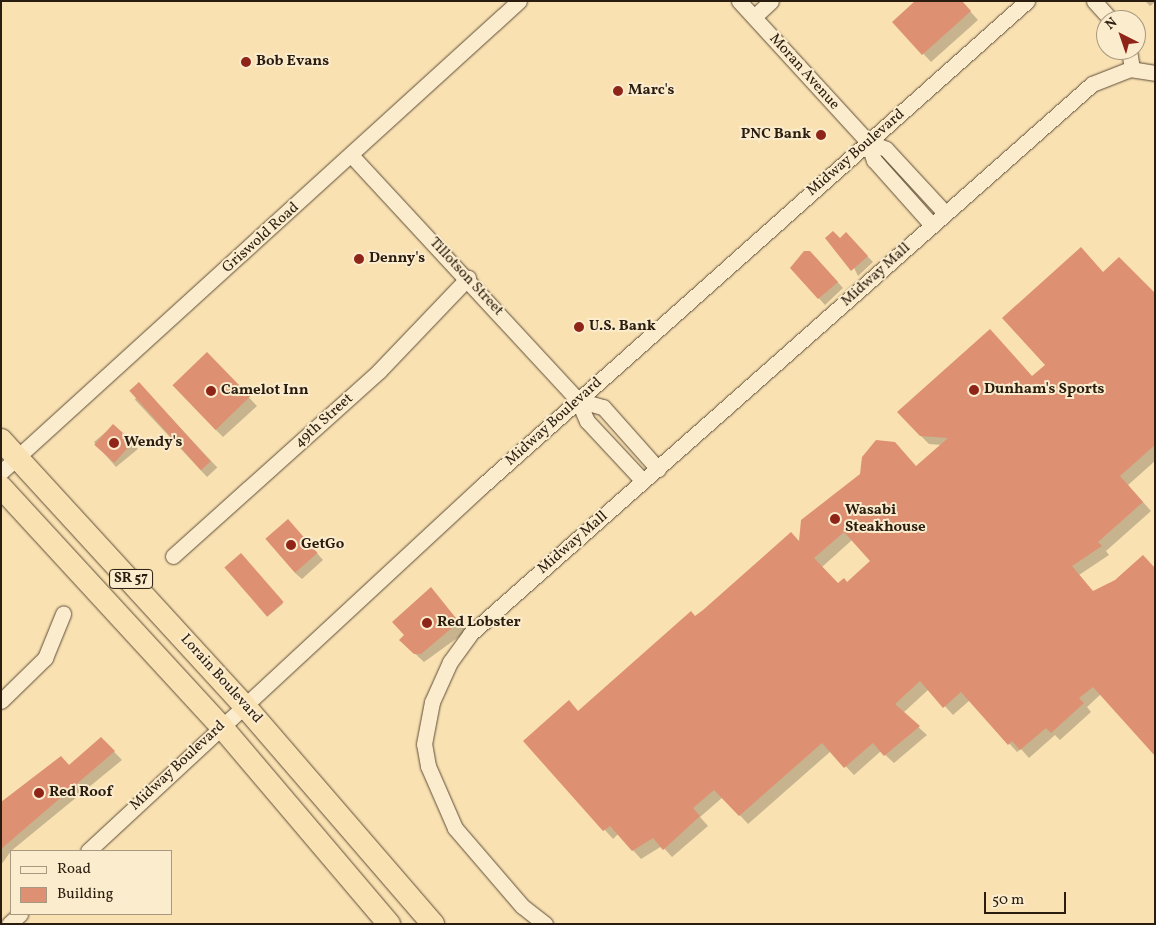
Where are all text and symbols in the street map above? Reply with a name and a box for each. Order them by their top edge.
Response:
north arrow [1096,10,1146,60]
text: N [1101,14,1122,35]
street label: Moran Avenue [765,30,843,114]
place label: Bob Evans [256,53,329,71]
marker: Bob Evans [240,56,252,68]
place label: Marc's [628,82,674,100]
marker: Marc's [612,85,624,97]
street label: Midway Boulevard [803,106,909,200]
place label: PNC Bank [741,126,811,144]
marker: PNC Bank [815,129,827,141]
street label: Griswold Road [219,199,303,277]
street label: Tillotson Street [425,234,507,320]
street label: Midway Mall [838,239,914,311]
place label: Denny's [369,250,425,268]
marker: Denny's [353,253,365,265]
place label: U.S. Bank [589,318,656,336]
marker: U.S. Bank [573,321,585,333]
street label: Midway Boulevard [502,374,606,470]
place label: Dunham's Sports [984,381,1104,399]
place label: Camelot Inn [221,382,309,400]
marker: Dunham's Sports [968,384,980,396]
marker: Camelot Inn [205,385,217,397]
street label: 49th Street [291,390,357,452]
place label: Wendy's [124,434,182,452]
marker: Wendy's [108,437,120,449]
place label: Wasabi Steakhouse [845,501,926,536]
street label: Midway Mall [534,508,612,578]
marker: Wasabi Steakhouse [829,513,841,525]
place label: GetGo [301,536,344,554]
marker: GetGo [285,539,297,551]
road number: SR 57 [108,568,154,590]
place label: Red Lobster [437,614,521,632]
marker: Red Lobster [421,617,433,629]
street label: Lorain Boulevard [176,631,266,727]
street label: Midway Boulevard [126,717,230,815]
place label: Red Roof [49,784,112,802]
marker: Red Roof [33,787,45,799]
legend [10,850,172,915]
text: Road [57,859,91,880]
scale bar [986,882,1068,914]
text: Building [57,884,113,905]
text: 50 m [992,890,1024,911]

